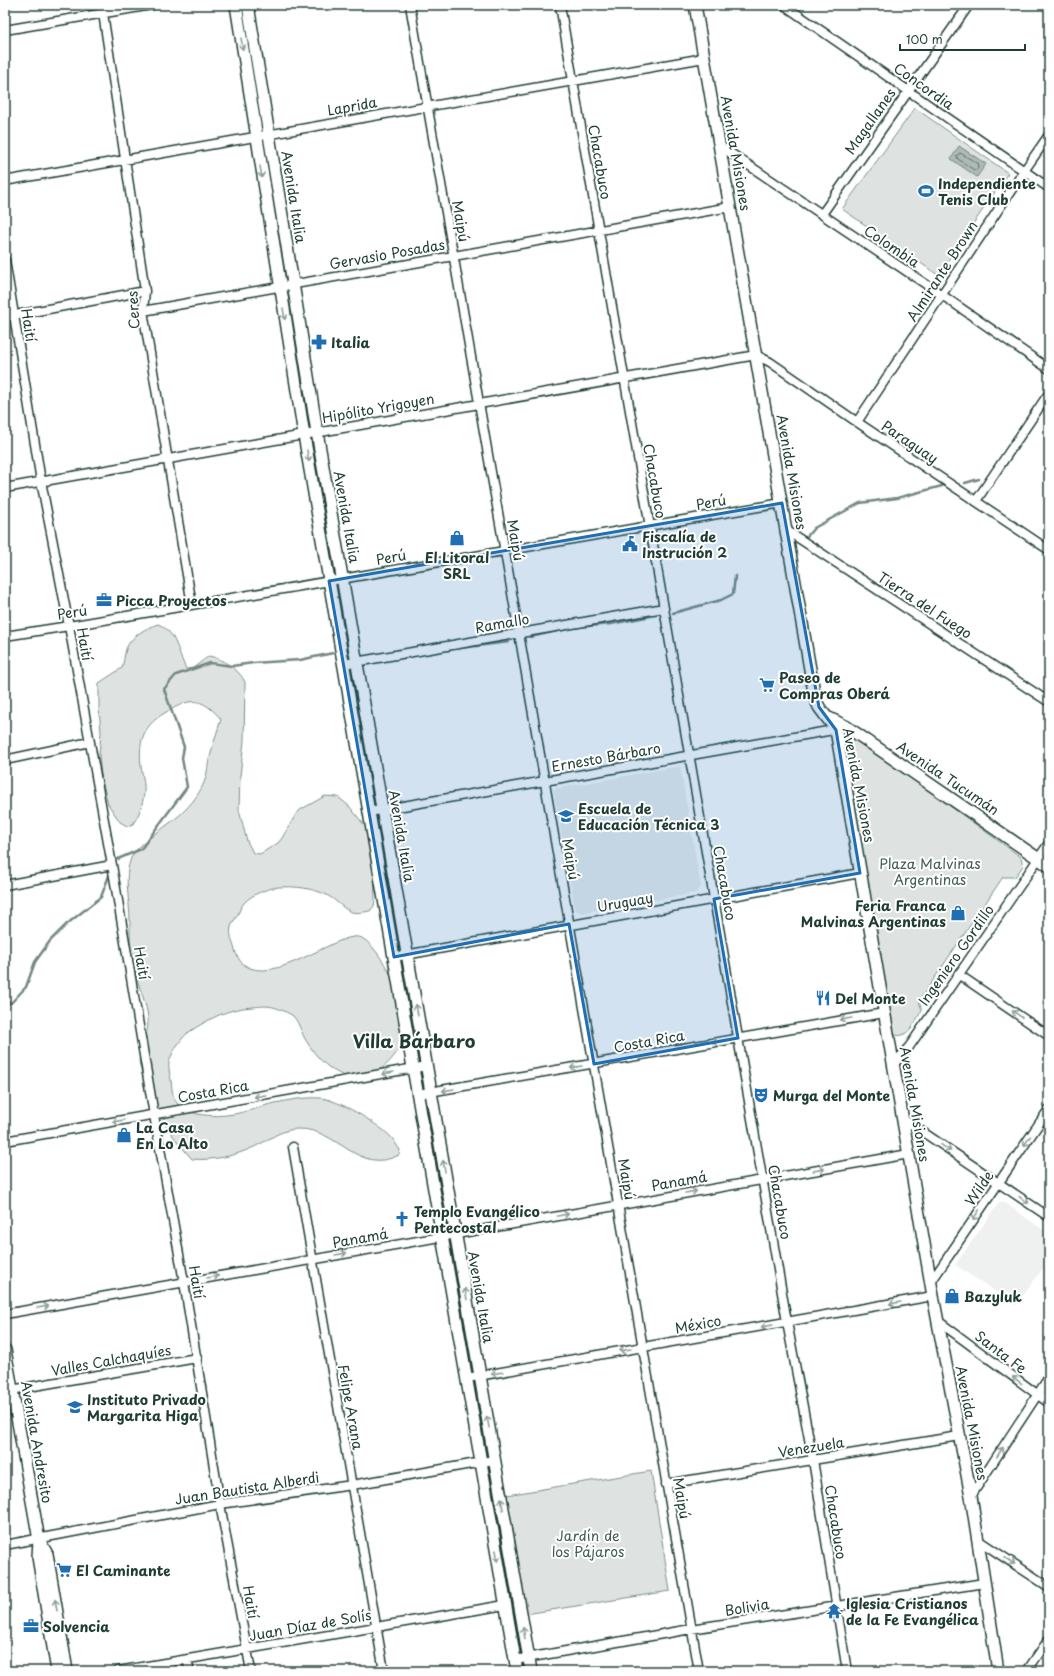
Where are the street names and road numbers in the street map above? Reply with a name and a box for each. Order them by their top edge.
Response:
street label: Concordia [890,57,959,115]
street label: Magallanes [839,84,901,158]
street label: Laprida [325,91,379,121]
street label: Avenida Misiones [716,94,756,212]
street label: Chacabuco [583,123,617,201]
street label: Avenida Italia [276,149,312,245]
street label: Maipú [447,199,475,243]
street label: Almirante Brown [901,216,983,326]
street label: Colombia [860,220,924,273]
street label: Gervasio Posadas [328,234,446,274]
street label: Ceres [122,290,144,330]
street label: Haití [16,307,42,343]
street label: Hipólito Yrigoyen [320,388,436,428]
street label: Avenida Misiones [772,413,812,531]
street label: Paraguay [877,415,943,469]
street label: Chacabuco [638,442,672,520]
street label: Avenida Italia [329,469,365,565]
street label: Perú [694,489,728,515]
street label: Maipú [502,518,530,562]
street label: Perú [374,544,408,570]
street label: Tierra del Fuego [874,567,976,644]
street label: Perú [55,599,89,625]
street label: Ramallo [473,608,531,638]
street label: Haití [72,626,98,662]
street label: Avenida Misiones [838,726,880,844]
street label: Avenida Tucumán [892,736,1004,820]
street label: Ernesto Bárbaro [550,737,662,777]
street label: Avenida Italia [384,788,420,884]
street label: Maipú [557,837,585,881]
street label: Chacabuco [708,844,742,922]
street label: Uruguay [595,887,655,917]
street label: Ingeniero Gordillo [913,900,999,1010]
street label: Haití [129,945,155,981]
street label: Costa Rica [612,1024,686,1058]
street label: Avenida Misiones [895,1045,935,1163]
street label: Costa Rica [176,1074,250,1108]
street label: Maipú [613,1157,641,1201]
street label: Chacabuco [763,1163,797,1241]
street label: Panamá [649,1166,709,1196]
street label: Wilde [960,1166,999,1210]
street label: Panamá [330,1223,390,1253]
street label: Avenida Italia [463,1249,499,1345]
street label: Haití [184,1264,210,1300]
street label: México [673,1310,723,1338]
street label: Santa Fe [971,1326,1032,1379]
street label: Valles Calchaquíes [49,1339,173,1381]
street label: Felipe Arana [333,1363,369,1451]
street label: Avenida Misiones [951,1364,993,1482]
street label: Avenida Andresito [16,1379,58,1505]
street label: Venezuela [776,1431,846,1463]
street label: Juan Bautista Alberdi [173,1466,321,1510]
street label: Maipú [668,1476,696,1520]
street label: Chacabuco [820,1483,852,1561]
street label: Haití [238,1584,264,1620]
street label: Bolivia [723,1593,771,1621]
street label: Juan Díaz de Solís [247,1604,373,1646]

